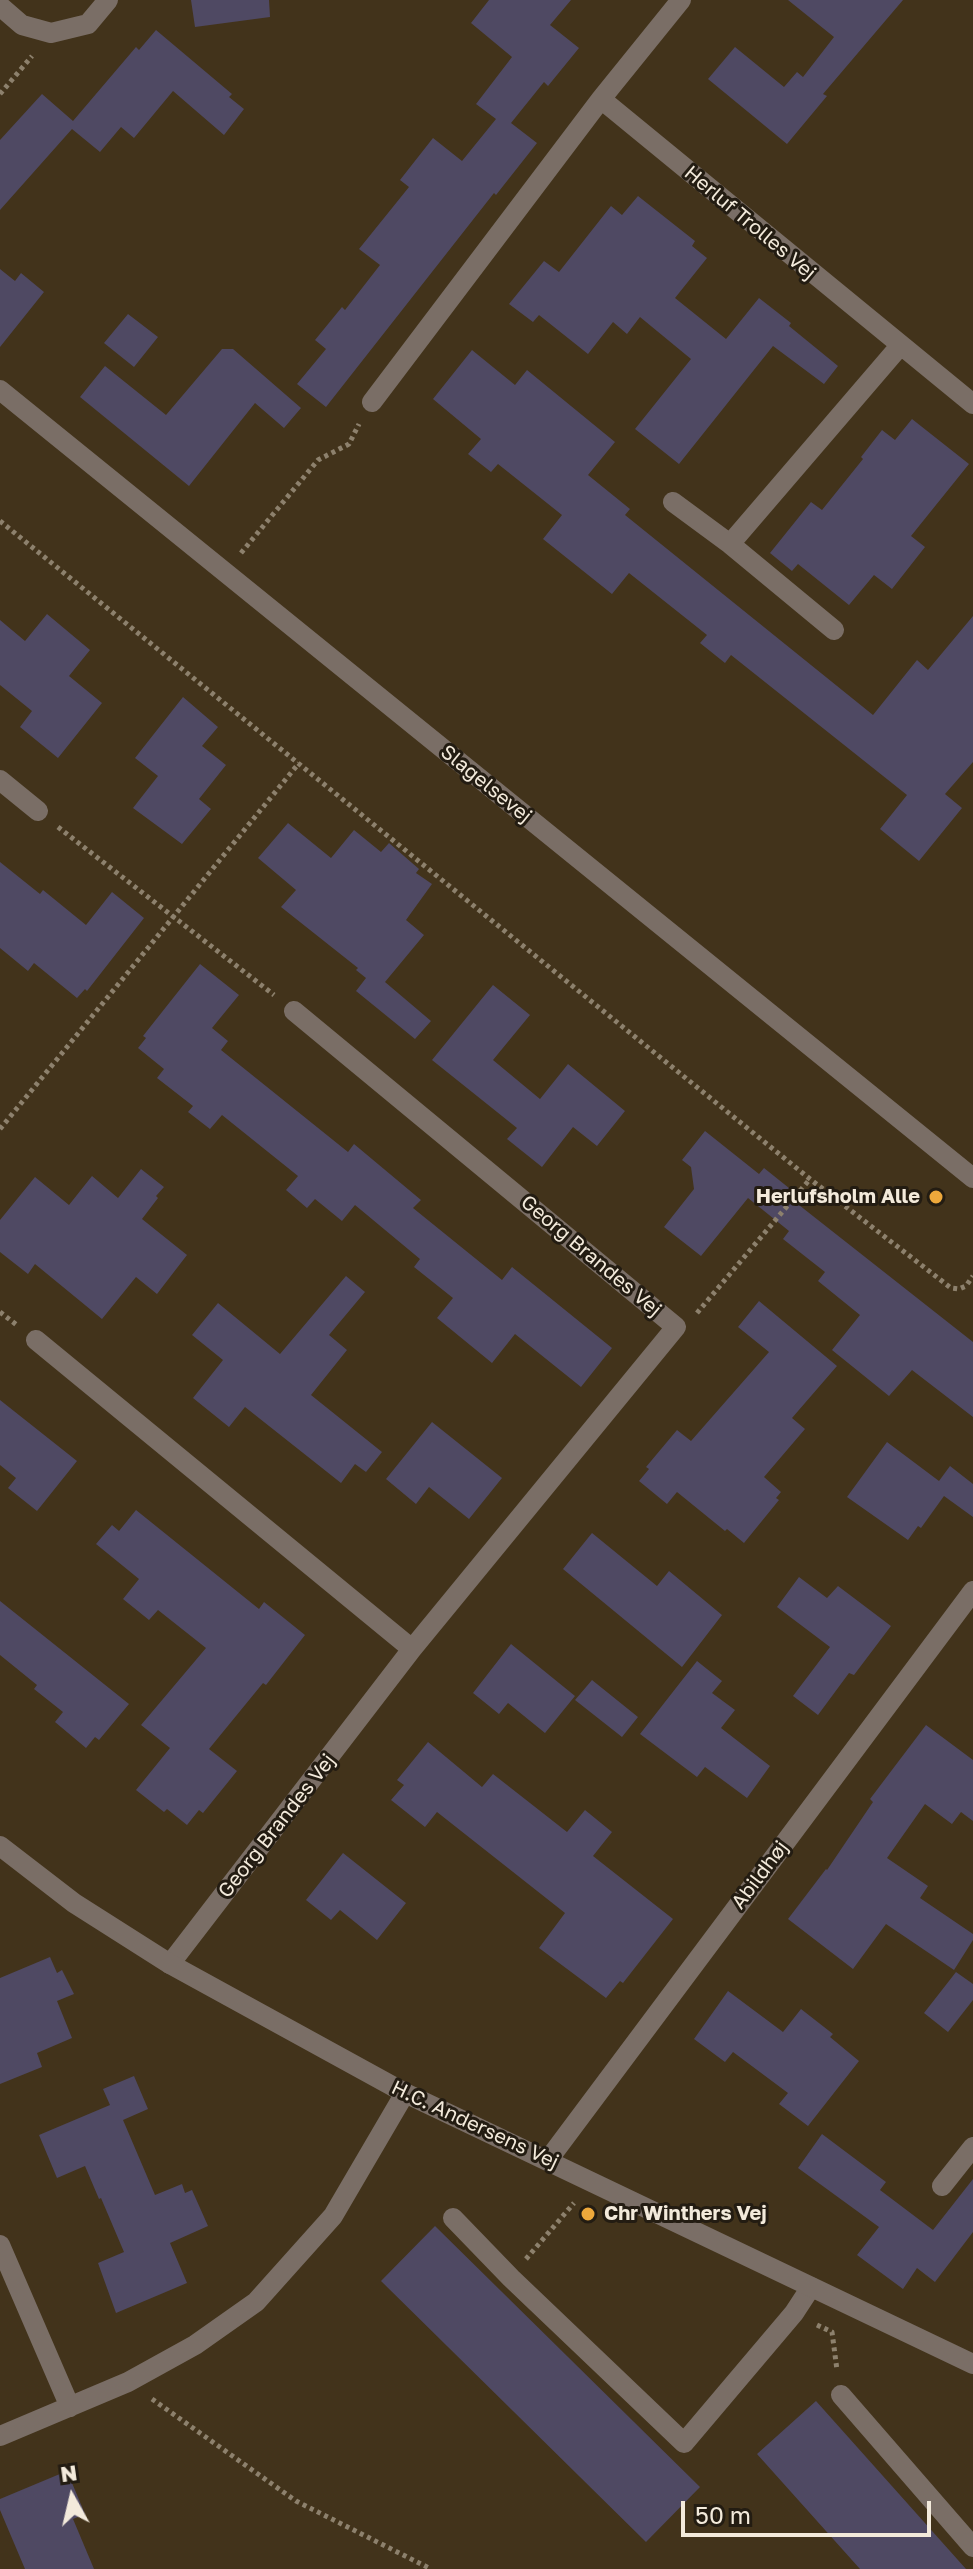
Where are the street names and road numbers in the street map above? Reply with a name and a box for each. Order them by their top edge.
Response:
street label: Herluf Trolles Vej [679,161,821,285]
street label: Slagelsevej [436,740,536,828]
street label: Georg Brandes Vej [516,1190,666,1322]
street label: Georg Brandes Vej [213,1749,341,1903]
street label: Abildhøj [727,1836,793,1914]
street label: H.C. Andersens Vej [388,2076,562,2174]

